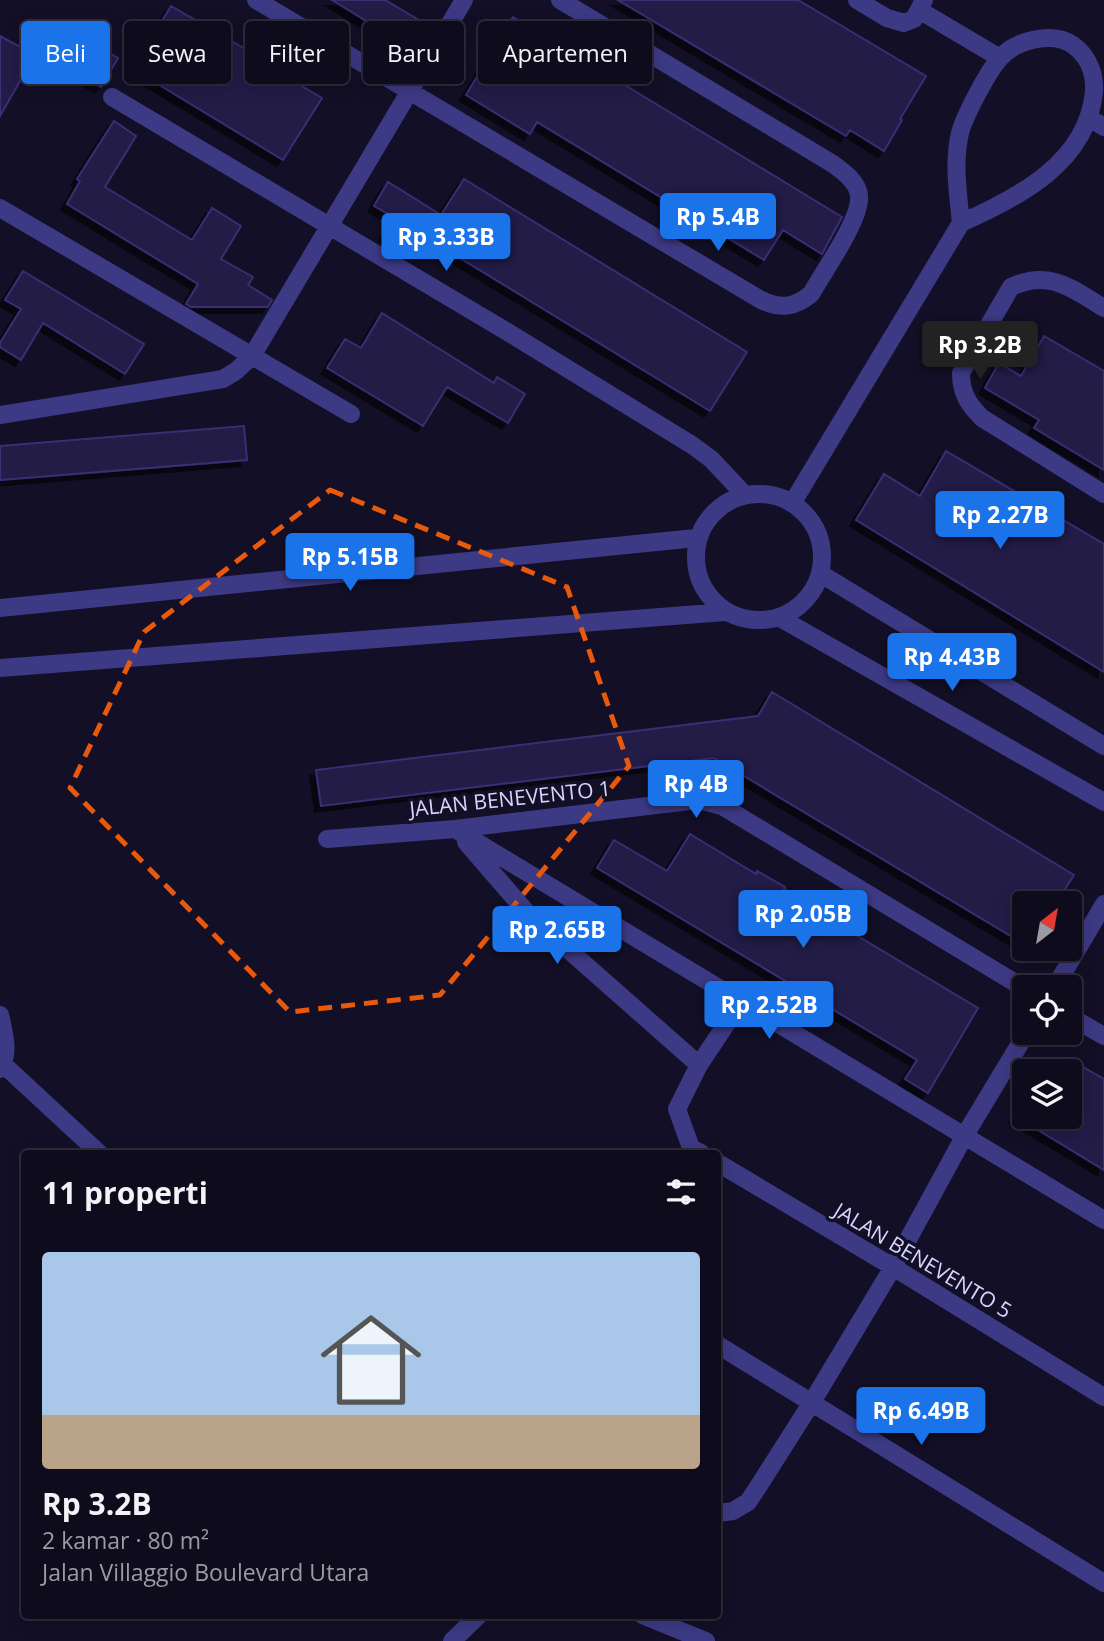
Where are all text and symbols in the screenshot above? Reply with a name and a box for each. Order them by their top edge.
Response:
chip: Beli [21,21,110,84]
chip: Sewa [124,21,231,84]
chip: Filter [245,21,349,84]
chip: Baru [363,21,464,84]
chip: Apartemen [478,21,652,84]
pin: Rp 5.4B [653,194,783,253]
text: Rp 5.4B [676,200,760,232]
pin: Rp 3.33B [374,214,518,273]
text: Rp 3.33B [397,220,495,252]
pin: Rp 3.2B [915,322,1045,381]
text: Rp 3.2B [938,328,1022,360]
pin: Rp 2.27B [928,491,1072,551]
text: Rp 2.27B [951,498,1049,530]
pin: Rp 5.15B [278,534,422,593]
text: Rp 5.15B [301,540,399,572]
pin: Rp 4.43B [880,634,1024,693]
text: Rp 4.43B [903,640,1001,672]
pin: Rp 4B [647,760,745,820]
text: Rp 4B [664,767,728,799]
street label: JALAN BENEVENTO 1 [406,773,612,823]
pin: Rp 2.05B [731,890,875,950]
north arrow [1012,891,1082,961]
map controls [1012,891,1082,1129]
text: Rp 2.05B [754,897,852,929]
pin: Rp 2.65B [485,906,629,966]
text: Rp 2.65B [508,913,606,945]
button: locate [1012,975,1082,1045]
pin: Rp 2.52B [697,982,841,1041]
text: Rp 2.52B [720,988,818,1020]
button: layers [1012,1059,1082,1129]
text: 11 properti [42,1172,208,1213]
icon: filters [662,1173,700,1211]
street label: JALAN BENEVENTO 5 [827,1195,1017,1324]
icon: home [308,1297,434,1423]
pin: Rp 6.49B [849,1388,993,1447]
text: Rp 6.49B [872,1394,970,1426]
text: Rp 3.2B [42,1483,152,1524]
text: 2 kamar · 80 m² [42,1524,209,1556]
text: Jalan Villaggio Boulevard Utara [42,1556,369,1588]

